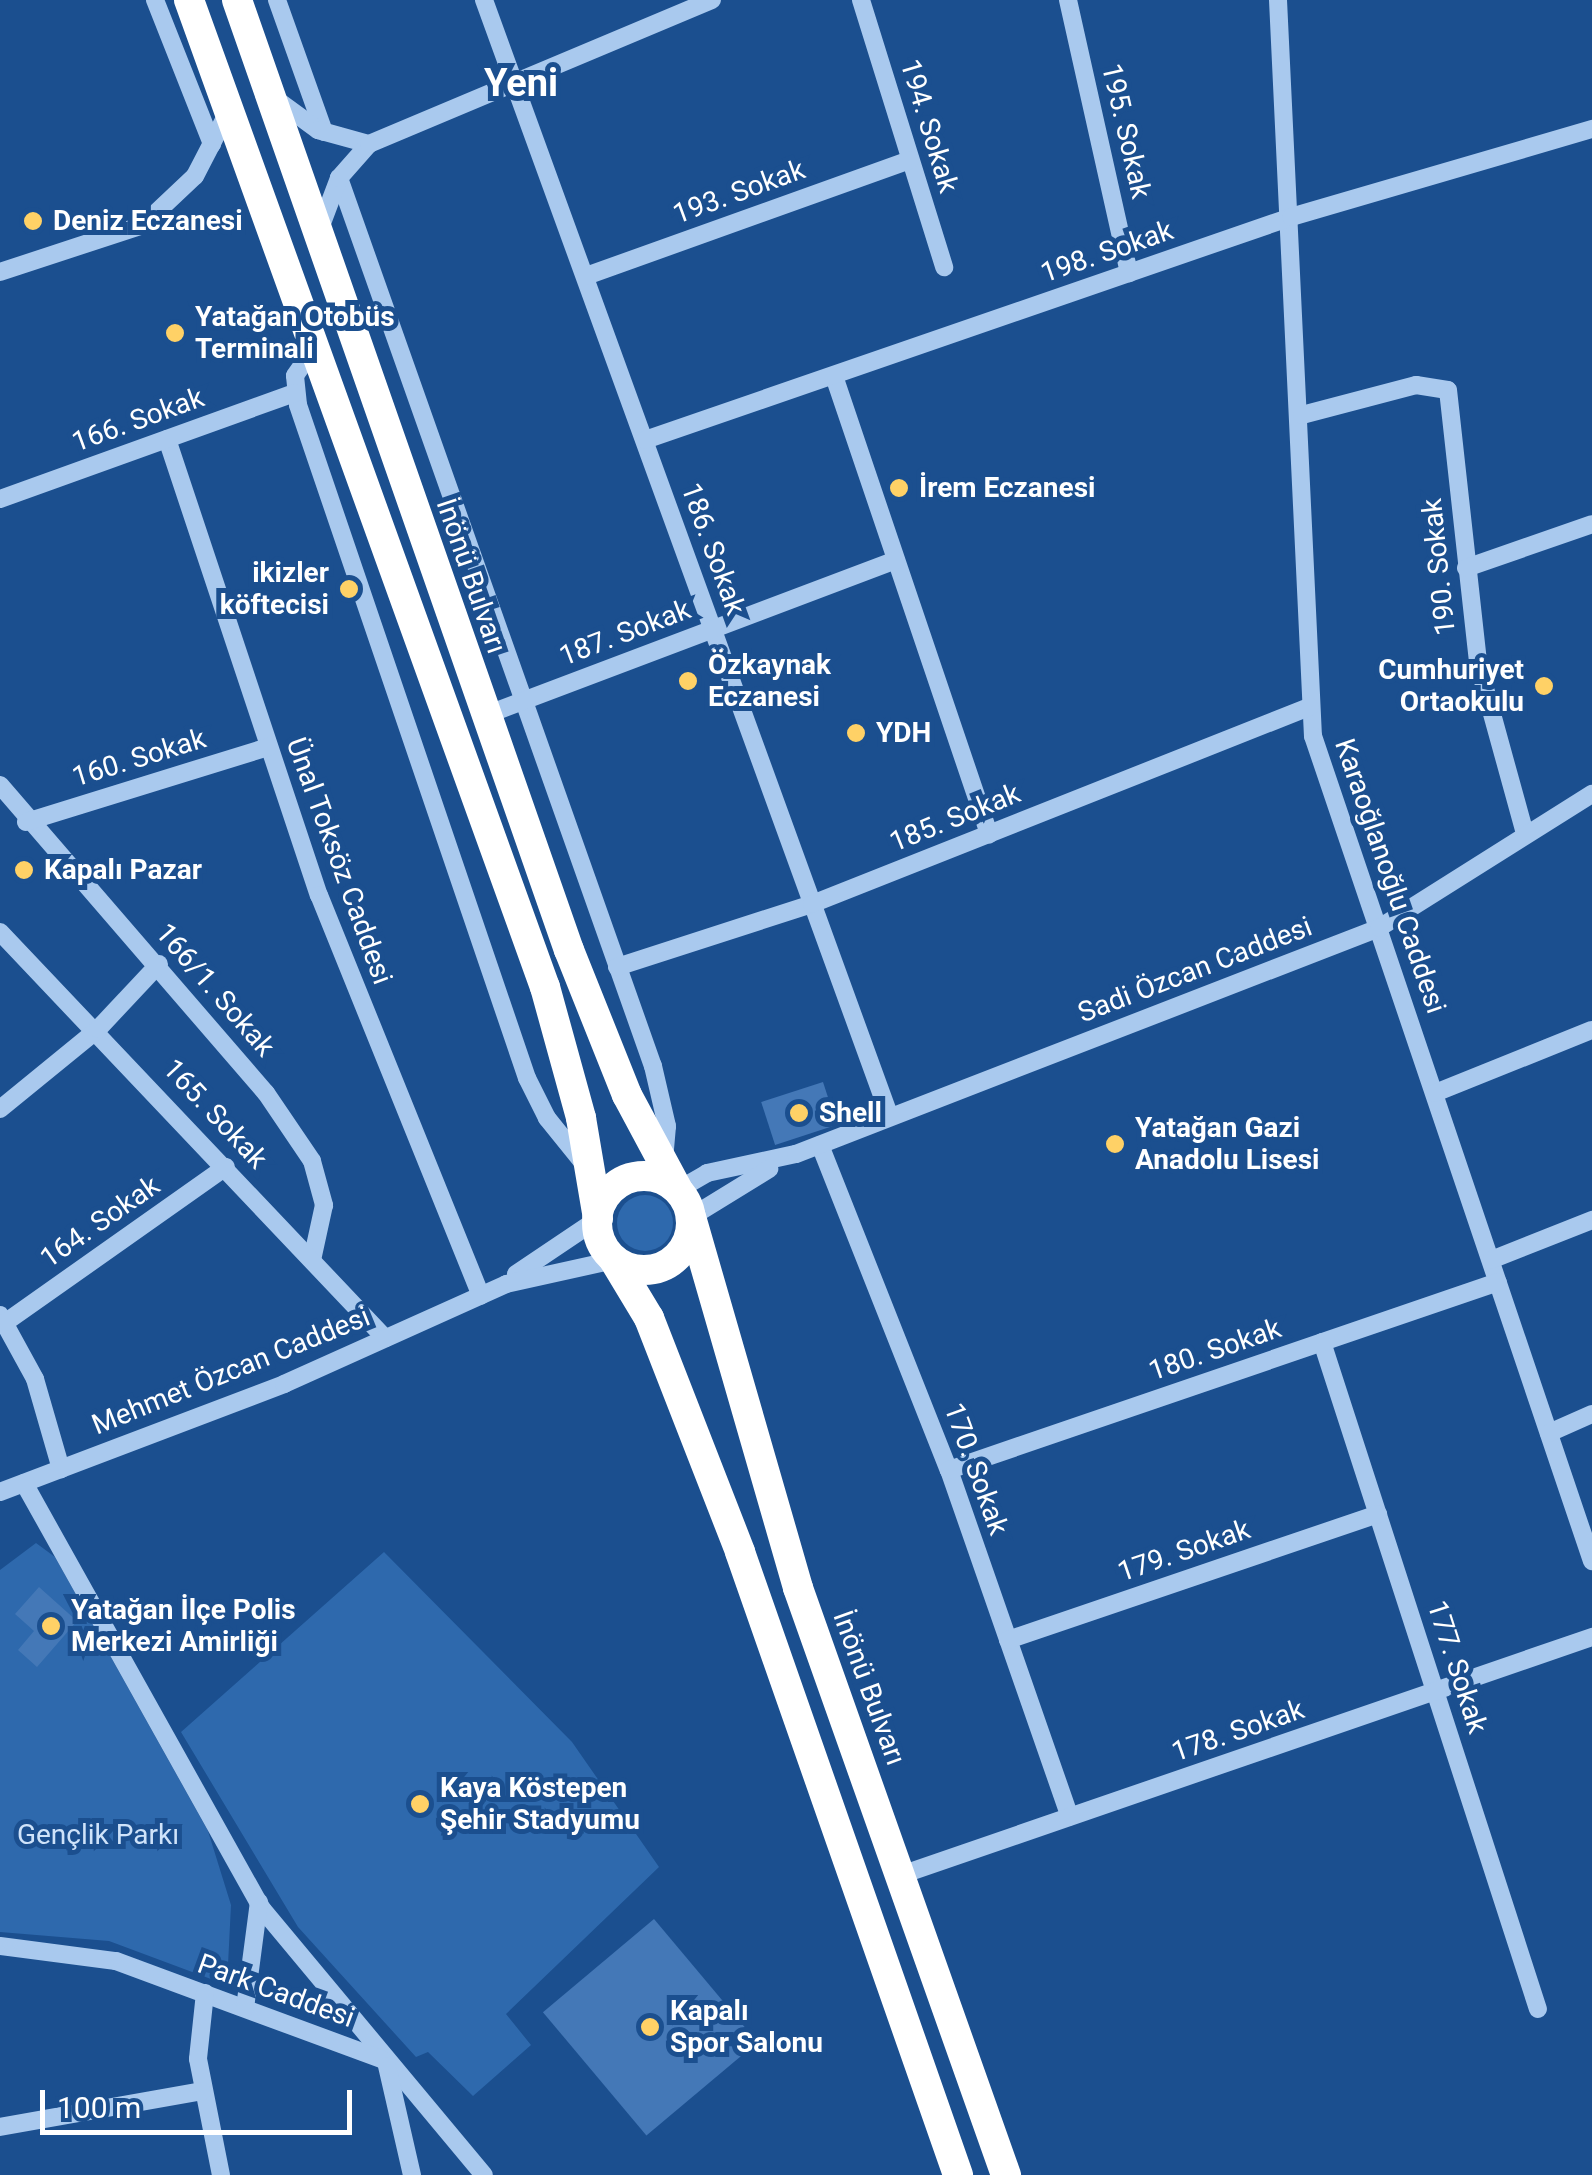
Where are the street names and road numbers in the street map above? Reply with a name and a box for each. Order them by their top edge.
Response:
street label: 194. Sokak [893,55,965,197]
street label: 195. Sokak [1094,60,1158,202]
street label: 193. Sokak [669,153,809,231]
street label: 198. Sokak [1036,214,1178,290]
street label: 166. Sokak [68,381,208,459]
street label: 186. Sokak [674,479,752,619]
street label: İnönü Bulvarı [429,494,513,658]
street label: 190. Sokak [1415,497,1463,637]
street label: 187. Sokak [555,593,695,673]
street label: 160. Sokak [68,722,210,794]
street label: Ünal Toksöz Caddesi [279,733,399,989]
street label: Karaoğlanoğlu Caddesi [1327,734,1453,1018]
street label: 185. Sokak [885,777,1025,859]
street label: Sadi Özcan Caddesi [1073,910,1317,1030]
street label: 166/1. Sokak [148,917,282,1063]
street label: 165. Sokak [156,1052,274,1176]
street label: 164. Sokak [34,1169,166,1275]
street label: Mehmet Özcan Caddesi [87,1300,375,1442]
street label: 180. Sokak [1144,1312,1286,1388]
street label: 170. Sokak [937,1399,1015,1539]
street label: 179. Sokak [1113,1513,1255,1589]
street label: 177. Sokak [1420,1596,1494,1738]
street label: İnönü Bulvarı [826,1606,912,1770]
street label: 178. Sokak [1167,1693,1309,1769]
street label: Park Caddesi [193,1947,359,2035]

